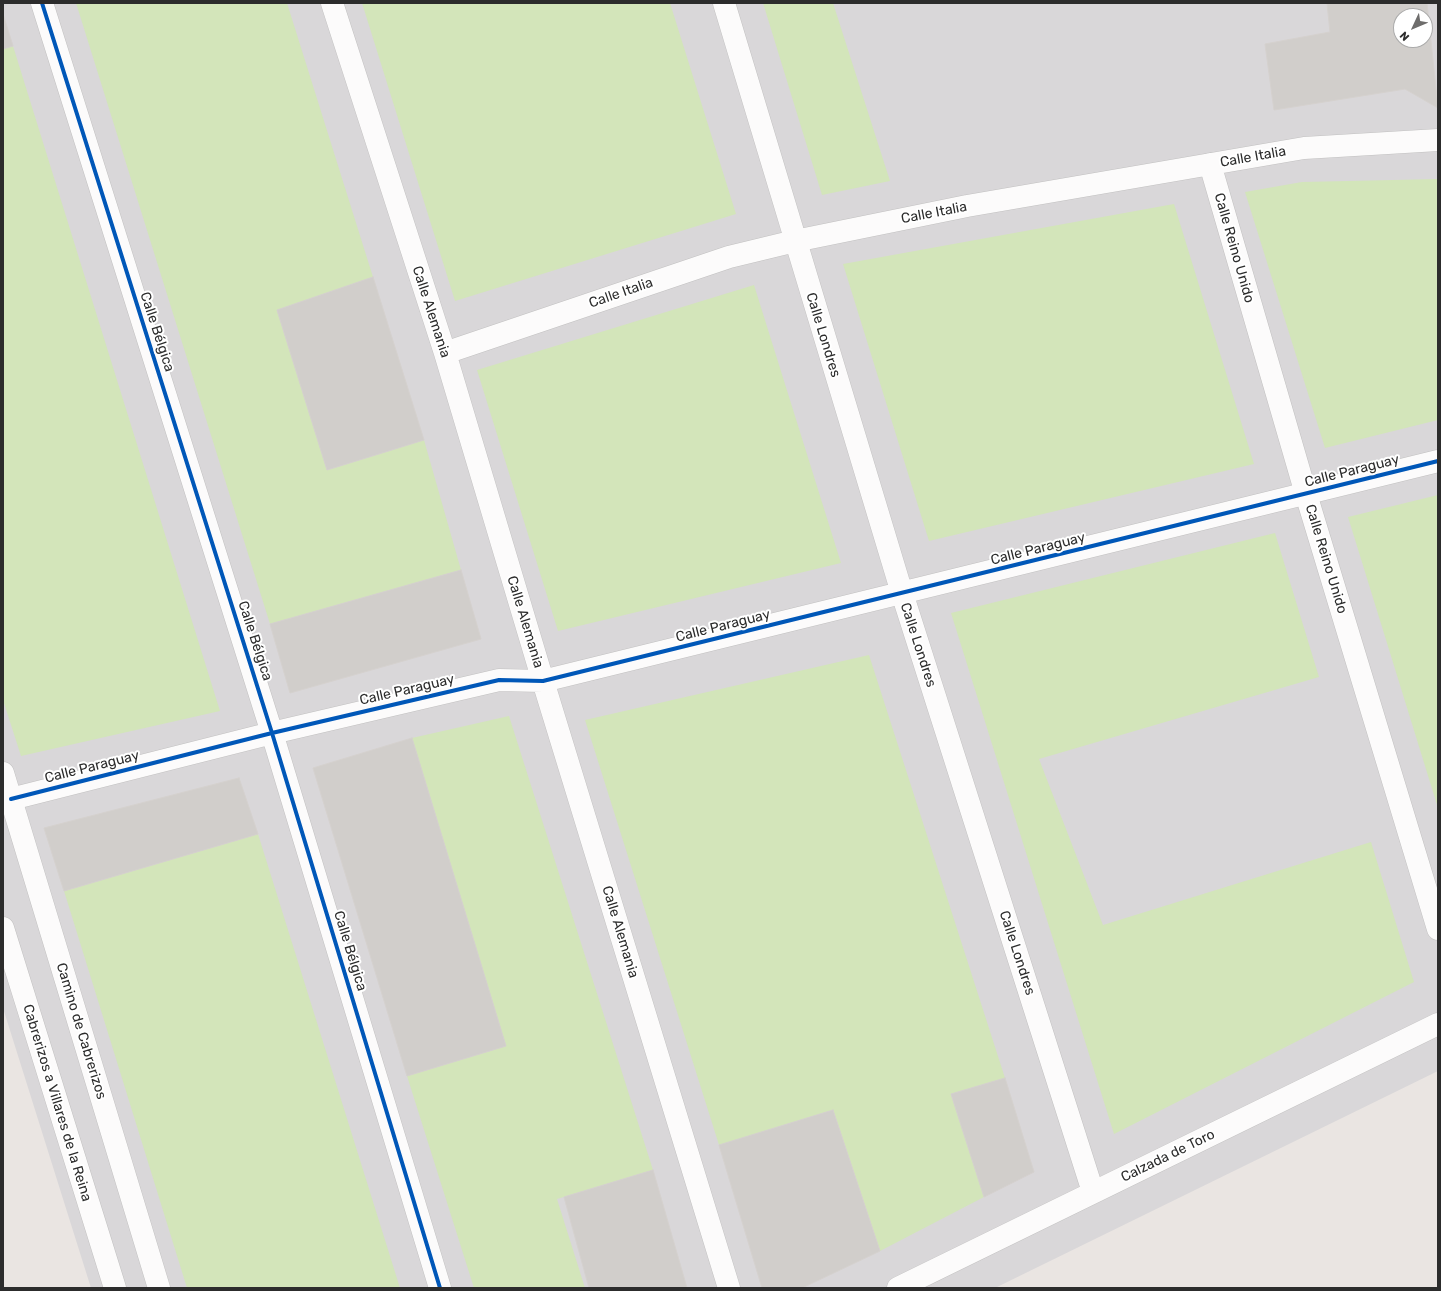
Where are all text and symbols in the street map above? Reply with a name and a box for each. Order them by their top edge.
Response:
north arrow [1393,8,1433,48]
text: N [1397,29,1412,43]
street label: Calle Italia [1219,143,1287,171]
street label: Calle Reino Unido [1210,191,1258,305]
street label: Calle Italia [900,198,968,228]
street label: Calle Alemania [408,264,454,360]
street label: Calle Italia [587,274,655,312]
street label: Calle Bélgica [136,290,178,374]
street label: Calle Londres [802,291,844,379]
street label: Calle Paraguay [1303,451,1401,491]
street label: Calle Reino Unido [1301,502,1351,616]
street label: Calle Paraguay [989,529,1087,569]
street label: Calle Alemania [503,574,547,670]
street label: Calle Bélgica [234,599,276,683]
street label: Calle Londres [896,601,940,689]
street label: Calle Paraguay [674,606,772,646]
street label: Calle Paraguay [358,671,456,709]
street label: Calle Paraguay [43,747,141,787]
street label: Calle Alemania [598,884,642,980]
street label: Calle Bélgica [330,909,370,993]
street label: Calle Londres [995,909,1039,997]
street label: Camino de Cabrerizos [52,961,110,1101]
street label: Cabrerizos a Villares de la Reina [19,1002,95,1204]
street label: Calzada de Toro [1118,1126,1218,1186]

